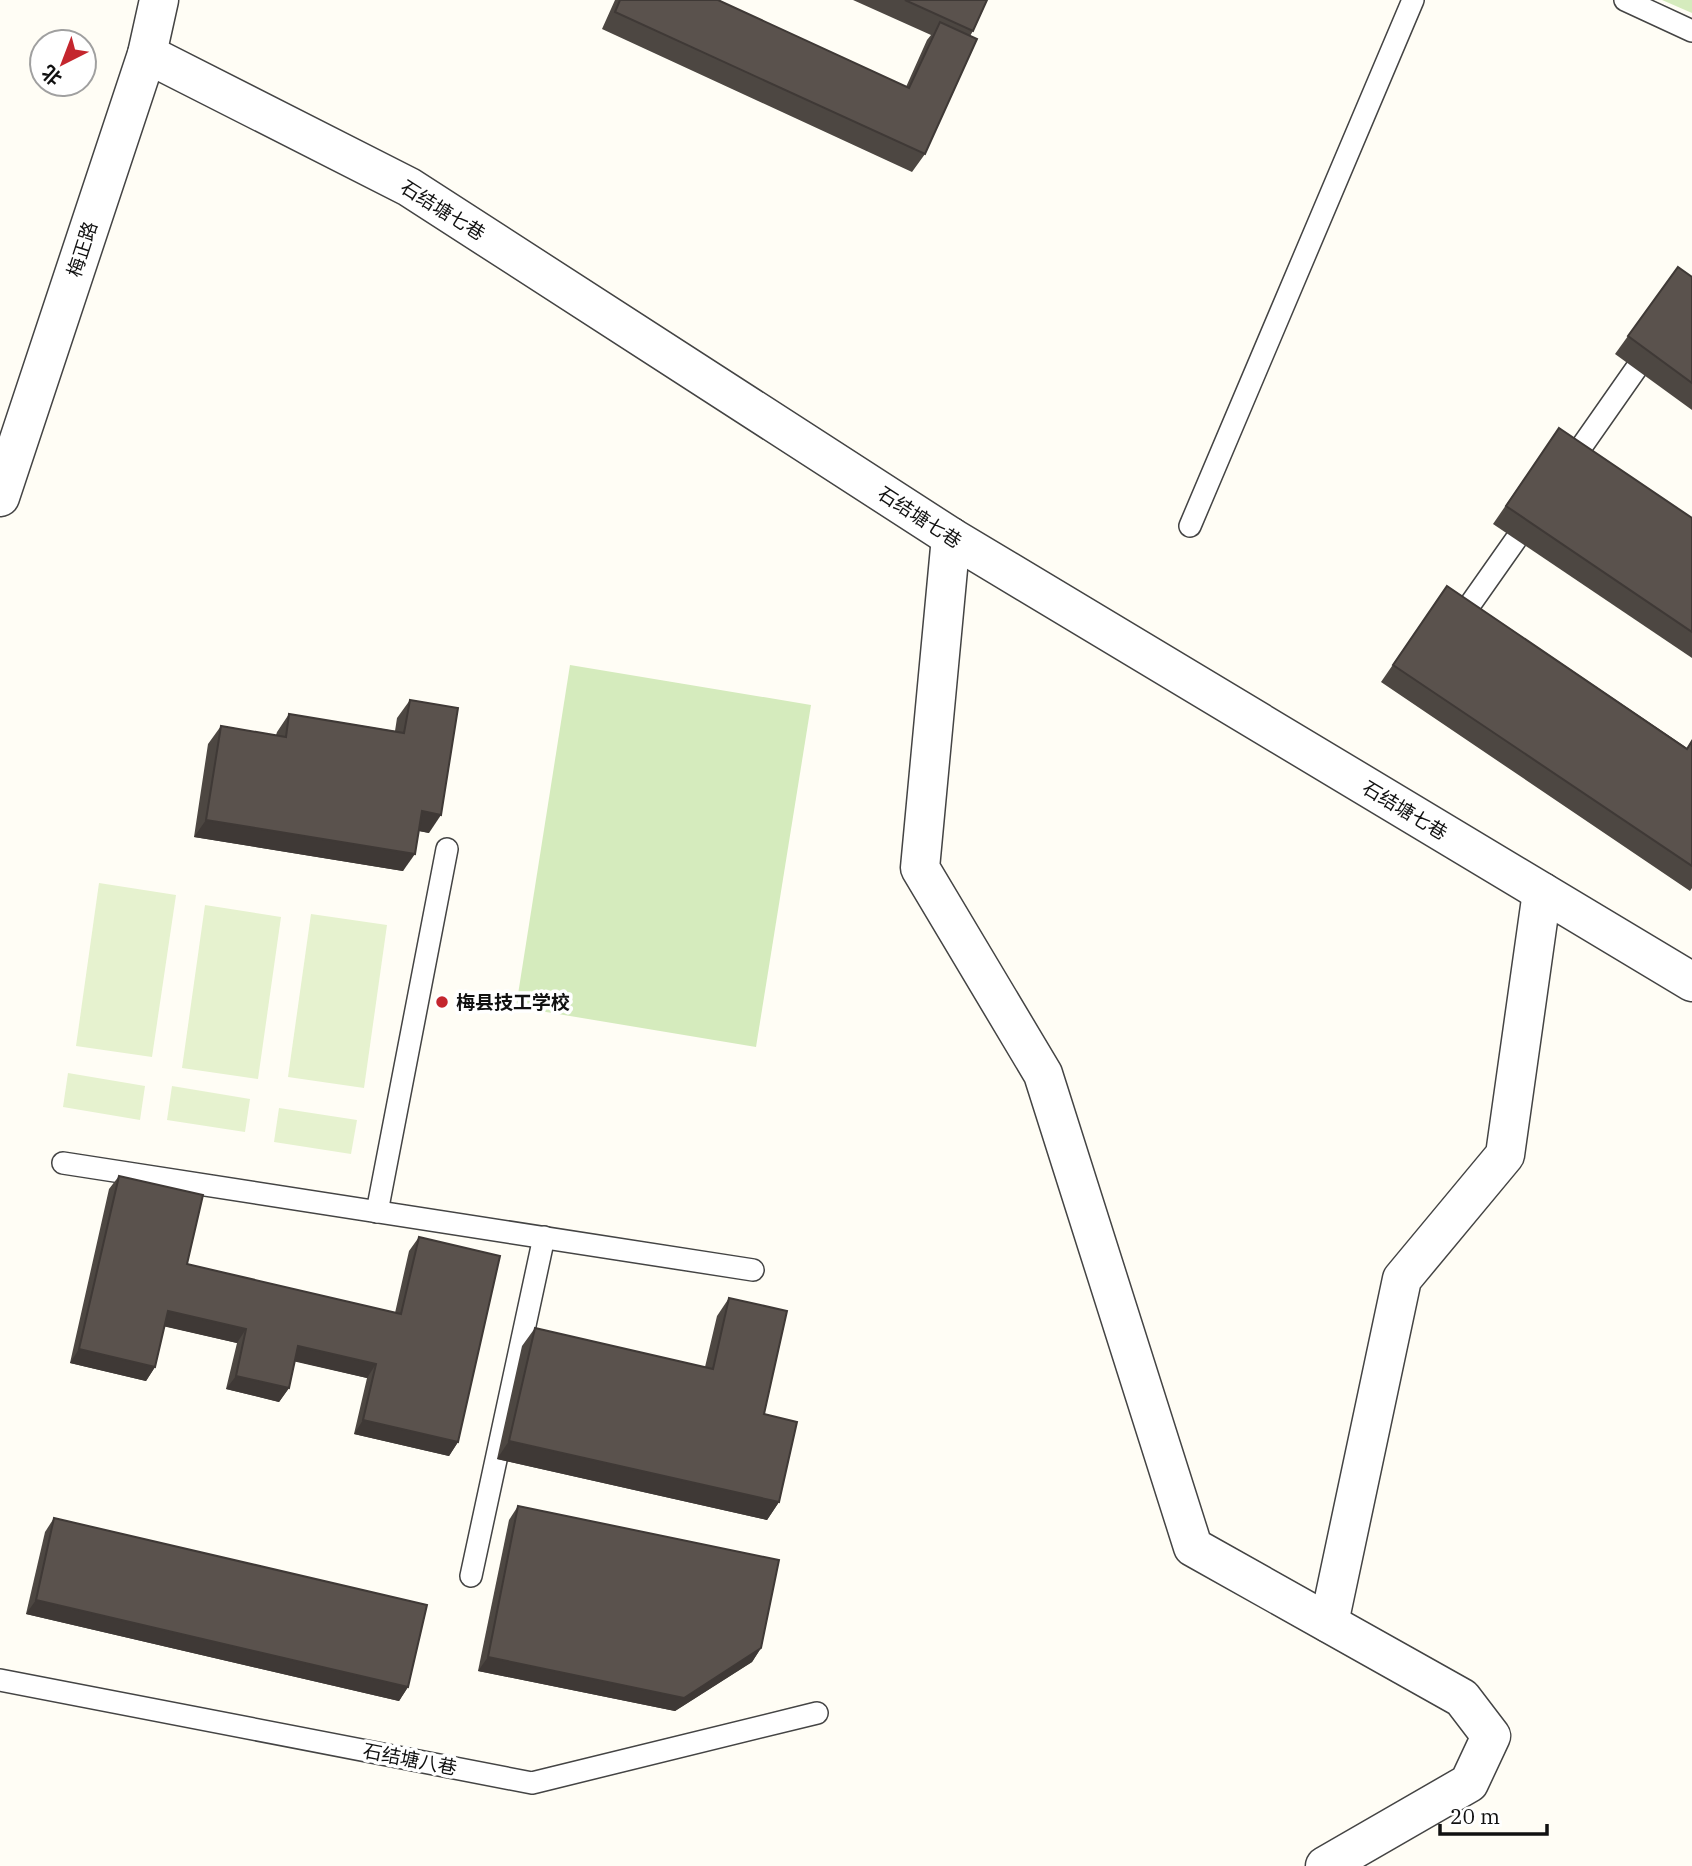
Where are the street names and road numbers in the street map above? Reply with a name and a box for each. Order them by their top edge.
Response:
street label: 石结塘七巷 [396,175,490,245]
street label: 梅正路 [62,218,102,280]
street label: 石结塘七巷 [874,481,966,553]
street label: 石结塘七巷 [1358,775,1452,845]
street label: 石结塘八巷 [361,1738,459,1780]

